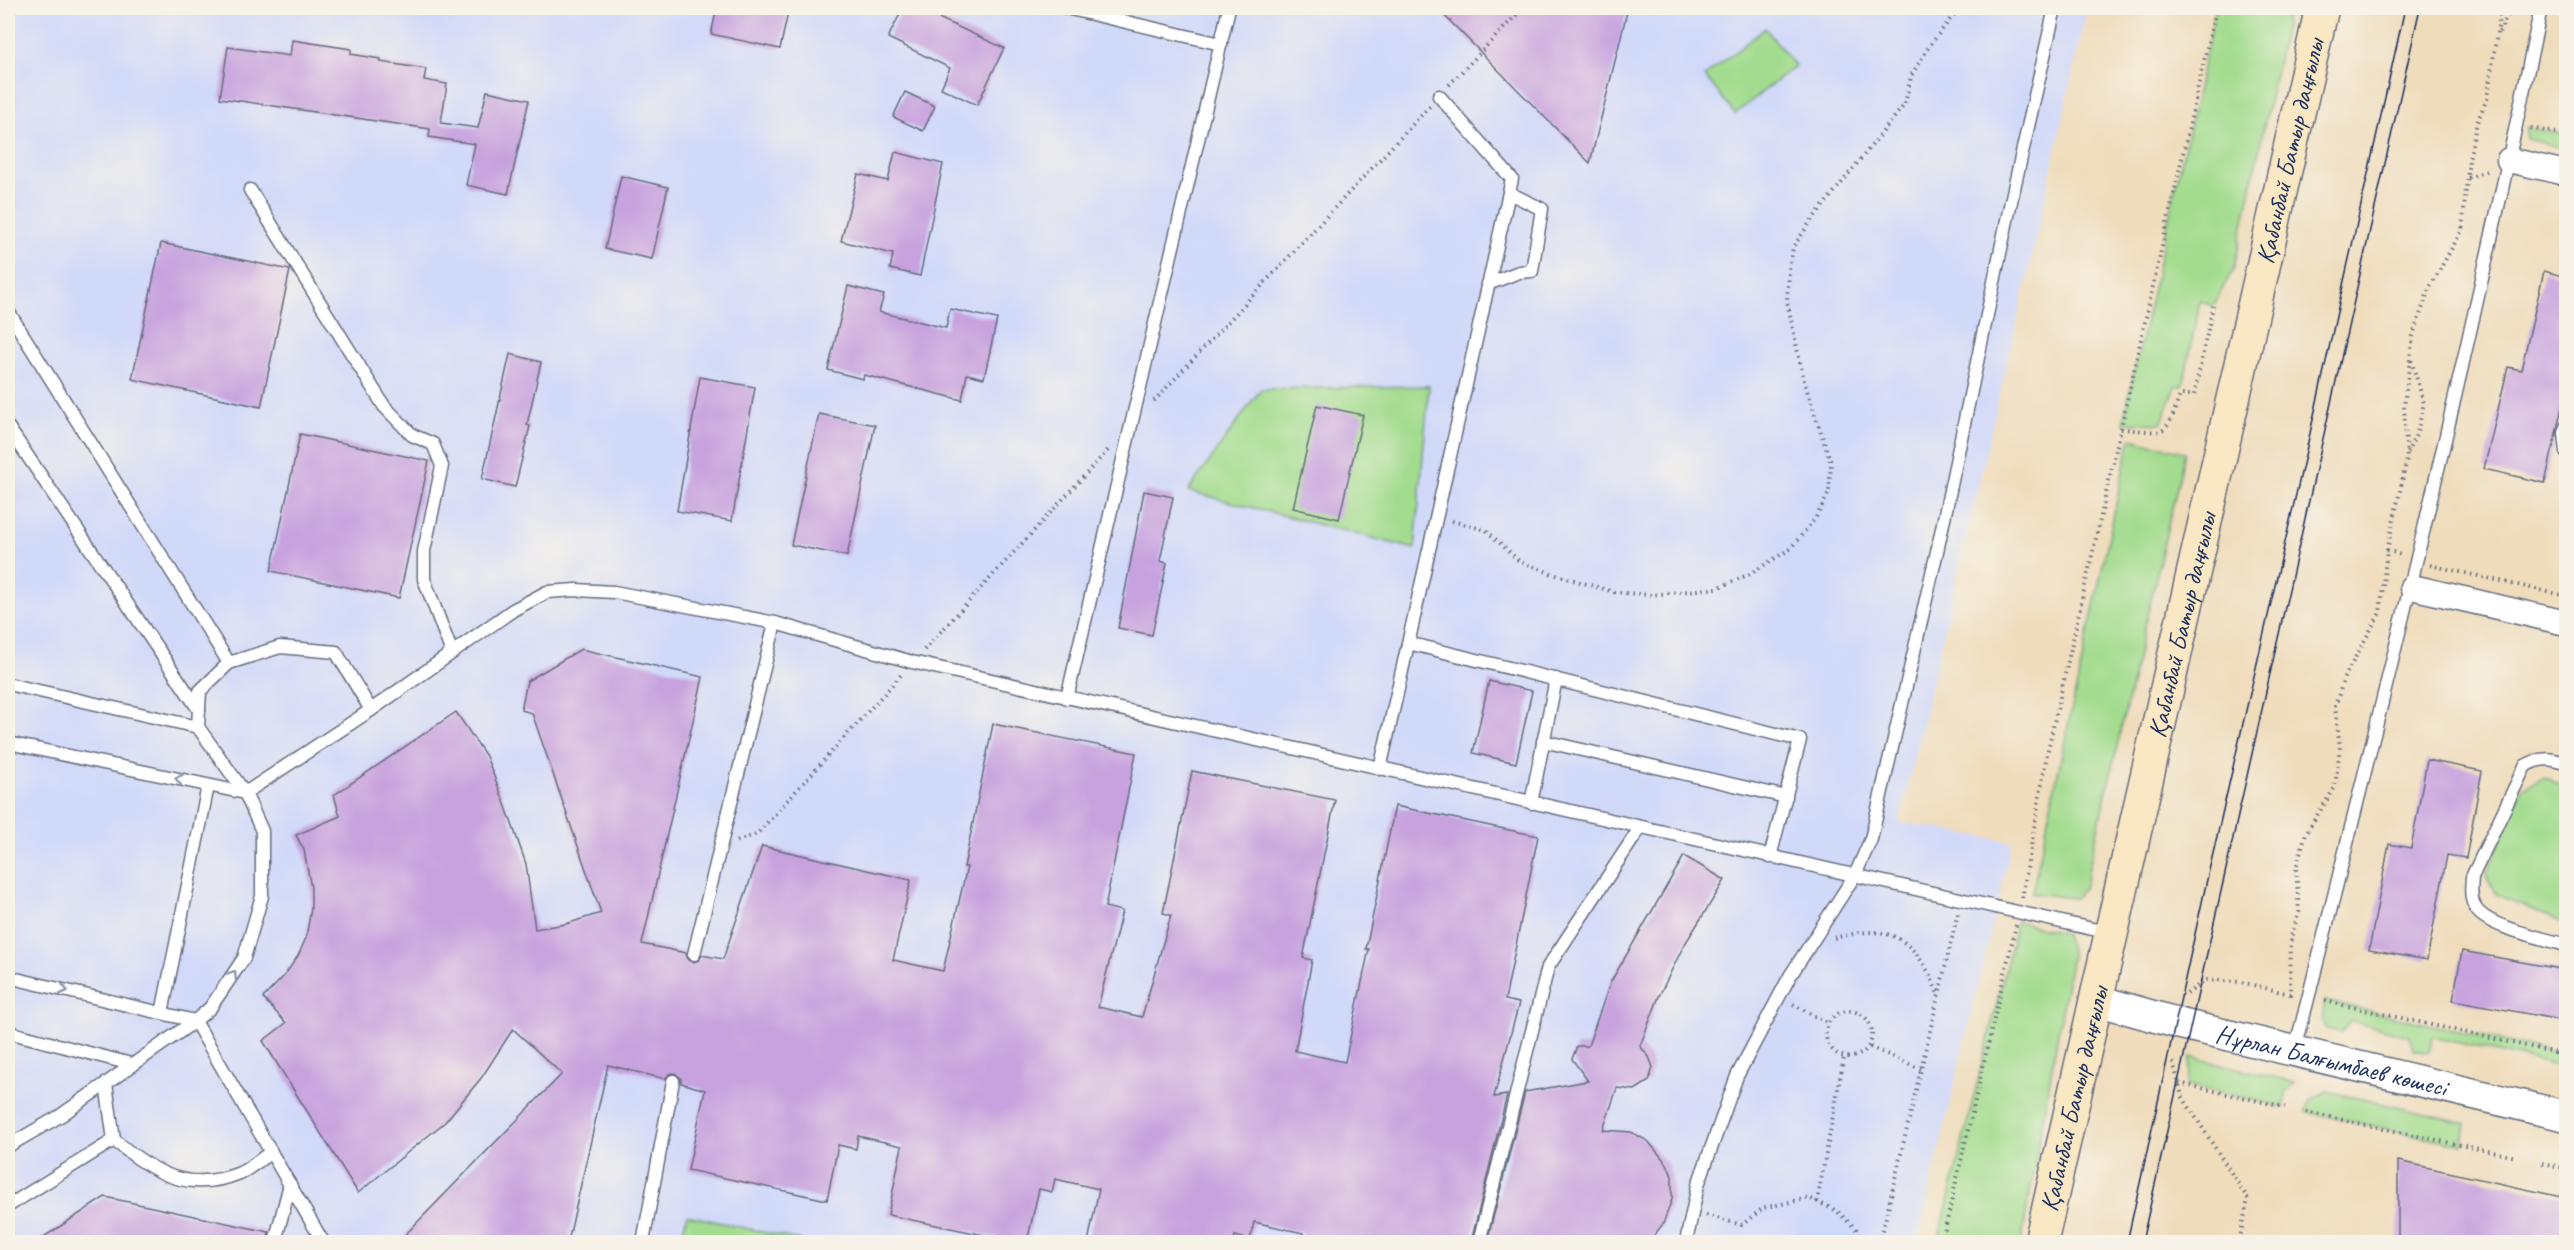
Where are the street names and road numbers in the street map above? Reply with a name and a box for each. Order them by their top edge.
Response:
street label: Қабанбай Батыр даңғылы [2248,33,2332,267]
street label: Қабанбай Батыр даңғылы [2140,507,2224,741]
street label: Қабанбай Батыр даңғылы [2032,981,2116,1214]
street label: Нұрлан Балғымбаев көшесі [2213,1016,2453,1104]

